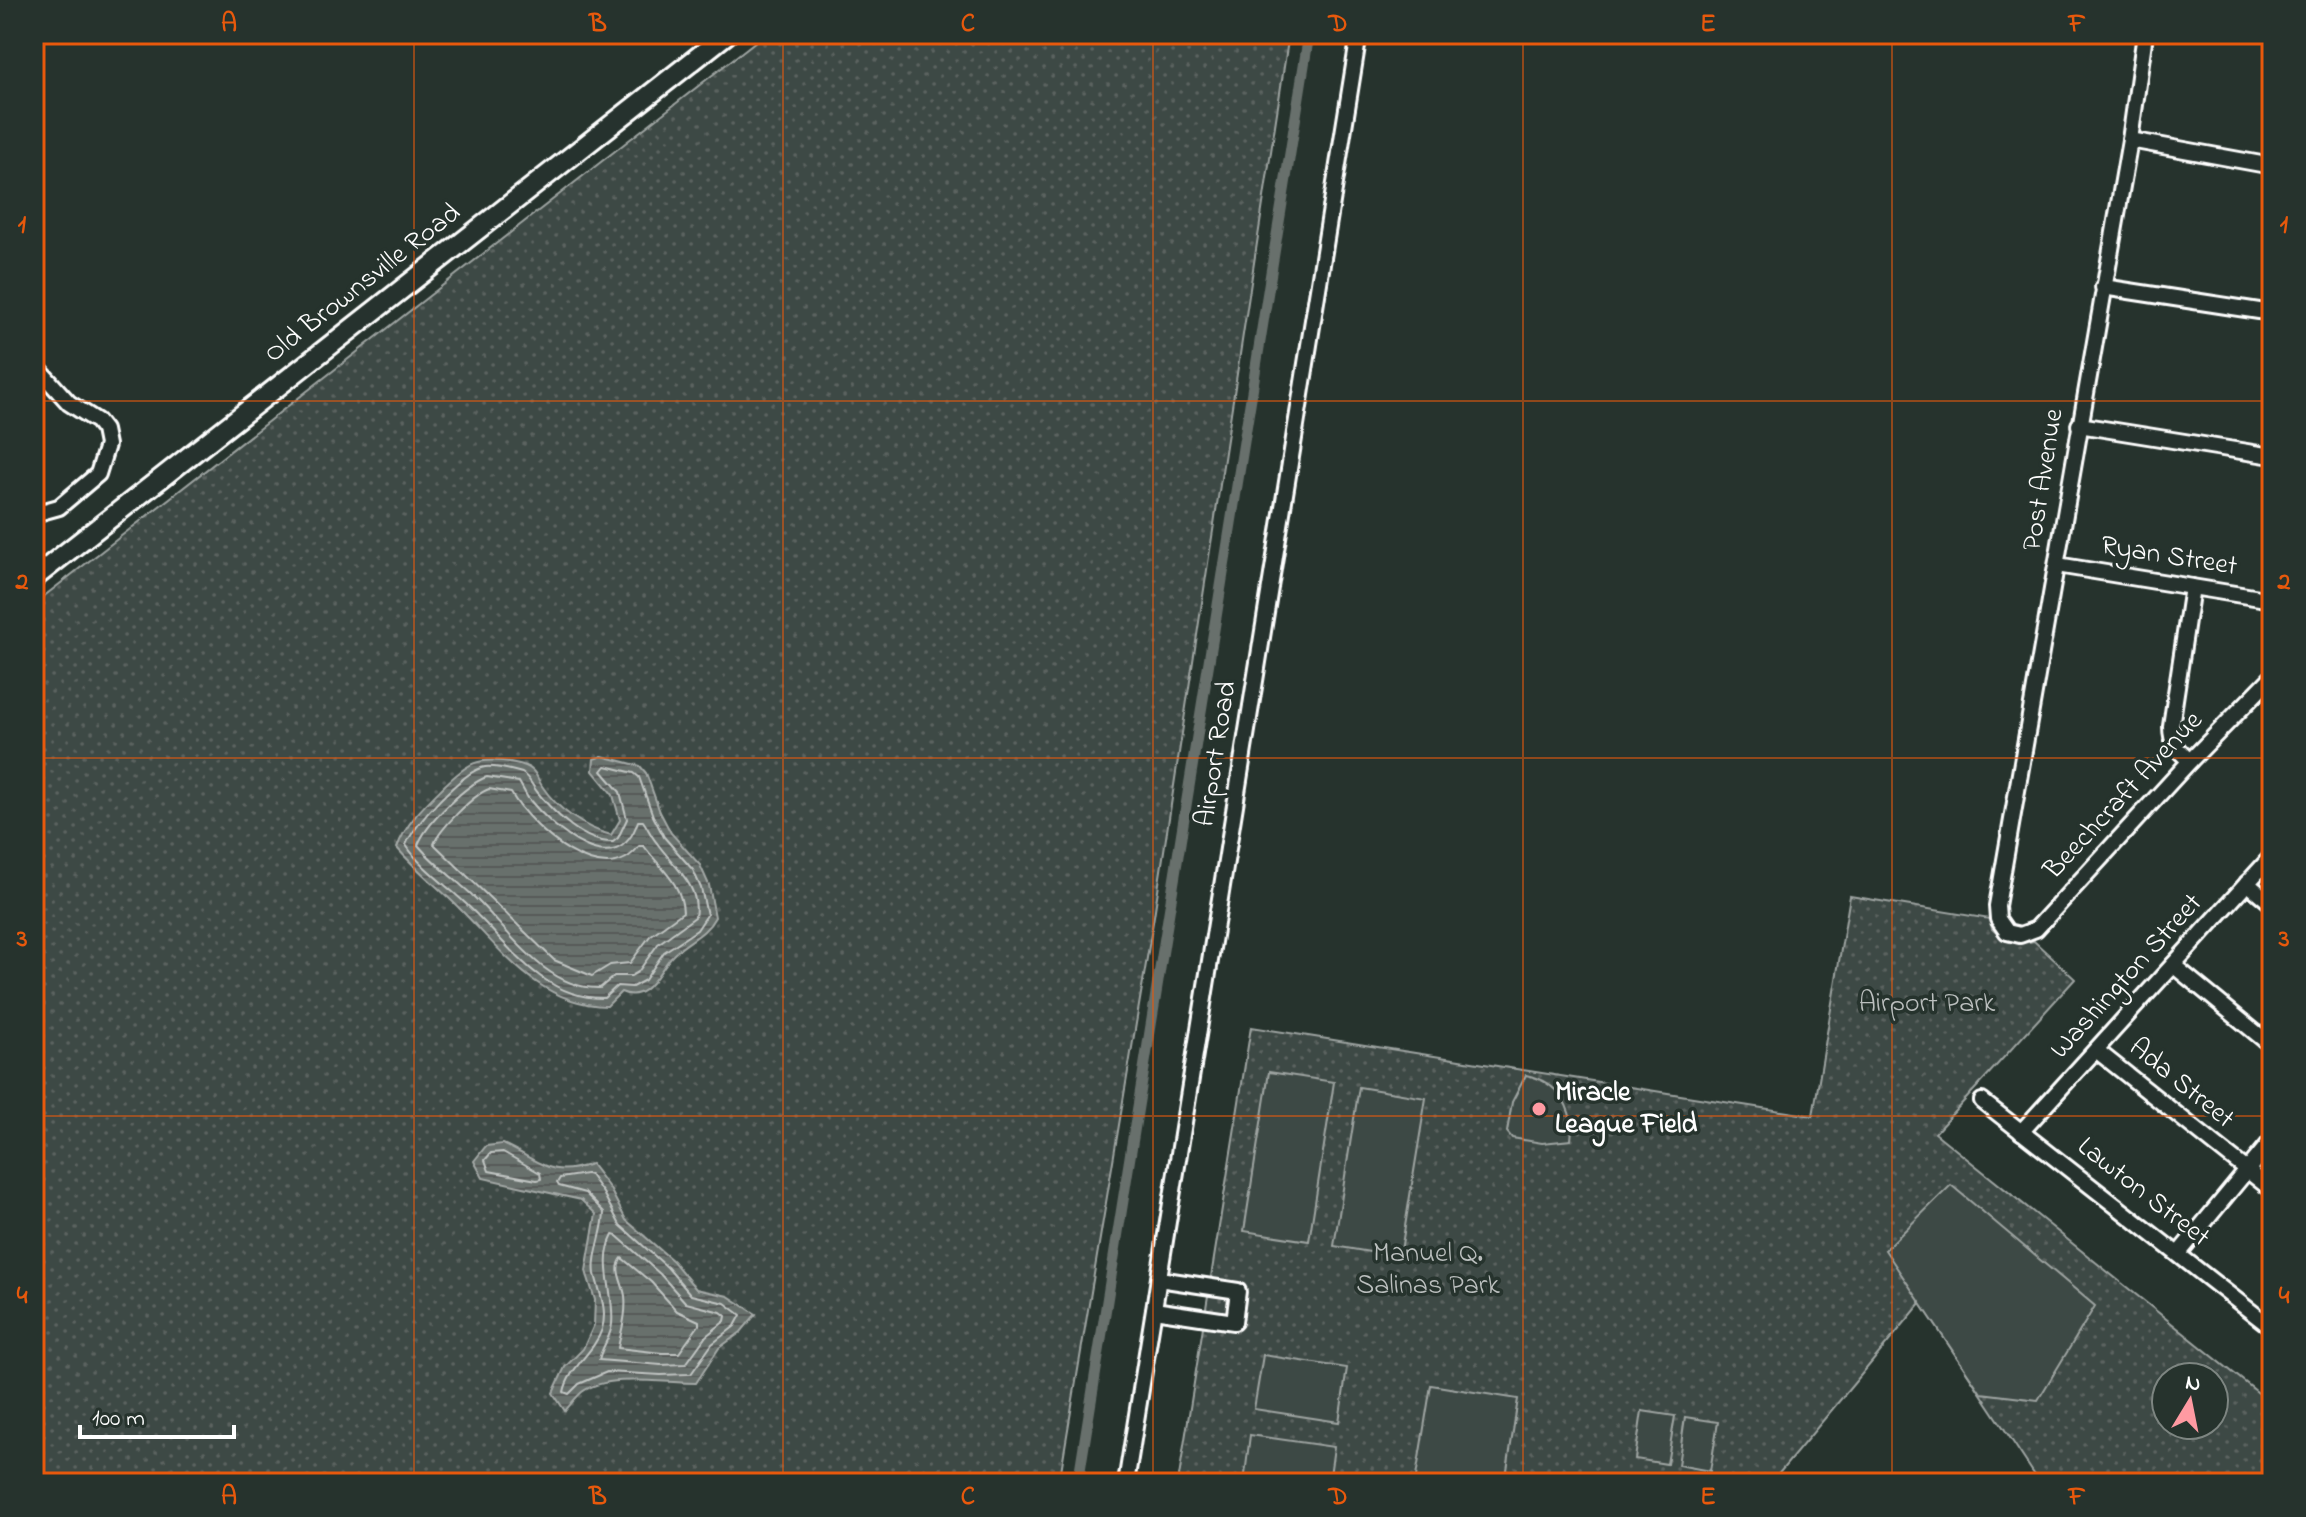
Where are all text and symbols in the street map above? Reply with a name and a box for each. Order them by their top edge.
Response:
text: A [221,6,237,44]
text: B [588,6,607,44]
text: C [961,6,975,44]
text: D [1327,6,1348,44]
text: E [1700,6,1716,44]
text: F [2067,6,2086,44]
street label: Old Brownsville Road [256,194,470,374]
text: 1 [18,207,27,245]
text: 1 [2280,207,2289,245]
street label: Post Avenue [2013,405,2076,554]
street label: Ryan Street [2098,526,2240,588]
text: 2 [15,564,29,602]
text: 2 [2277,564,2291,602]
street label: Airport Road [1185,678,1249,830]
street label: Beechcraft Avenue [2034,702,2214,890]
street label: Washington Street [2041,885,2213,1069]
text: 3 [16,921,28,959]
text: 3 [2278,921,2290,959]
park label: Airport Park [1859,984,1996,1025]
street label: Ada Street [2119,1029,2243,1139]
place label: Miracle League Field [1555,1073,1698,1147]
marker: Miracle League Field [1530,1100,1548,1118]
street label: Lawton Street [2068,1128,2218,1258]
park label: Manuel Q. Salinas Park [1356,1234,1501,1307]
text: 4 [17,1278,28,1316]
text: 4 [2279,1278,2290,1316]
north arrow [2150,1361,2230,1441]
text: N [2183,1367,2203,1401]
scale bar [80,1389,234,1439]
text: 100 m [92,1402,145,1437]
text: A [221,1479,237,1517]
text: B [588,1479,607,1517]
text: C [961,1479,975,1517]
text: D [1327,1479,1348,1517]
text: E [1700,1479,1716,1517]
text: F [2067,1479,2086,1517]

